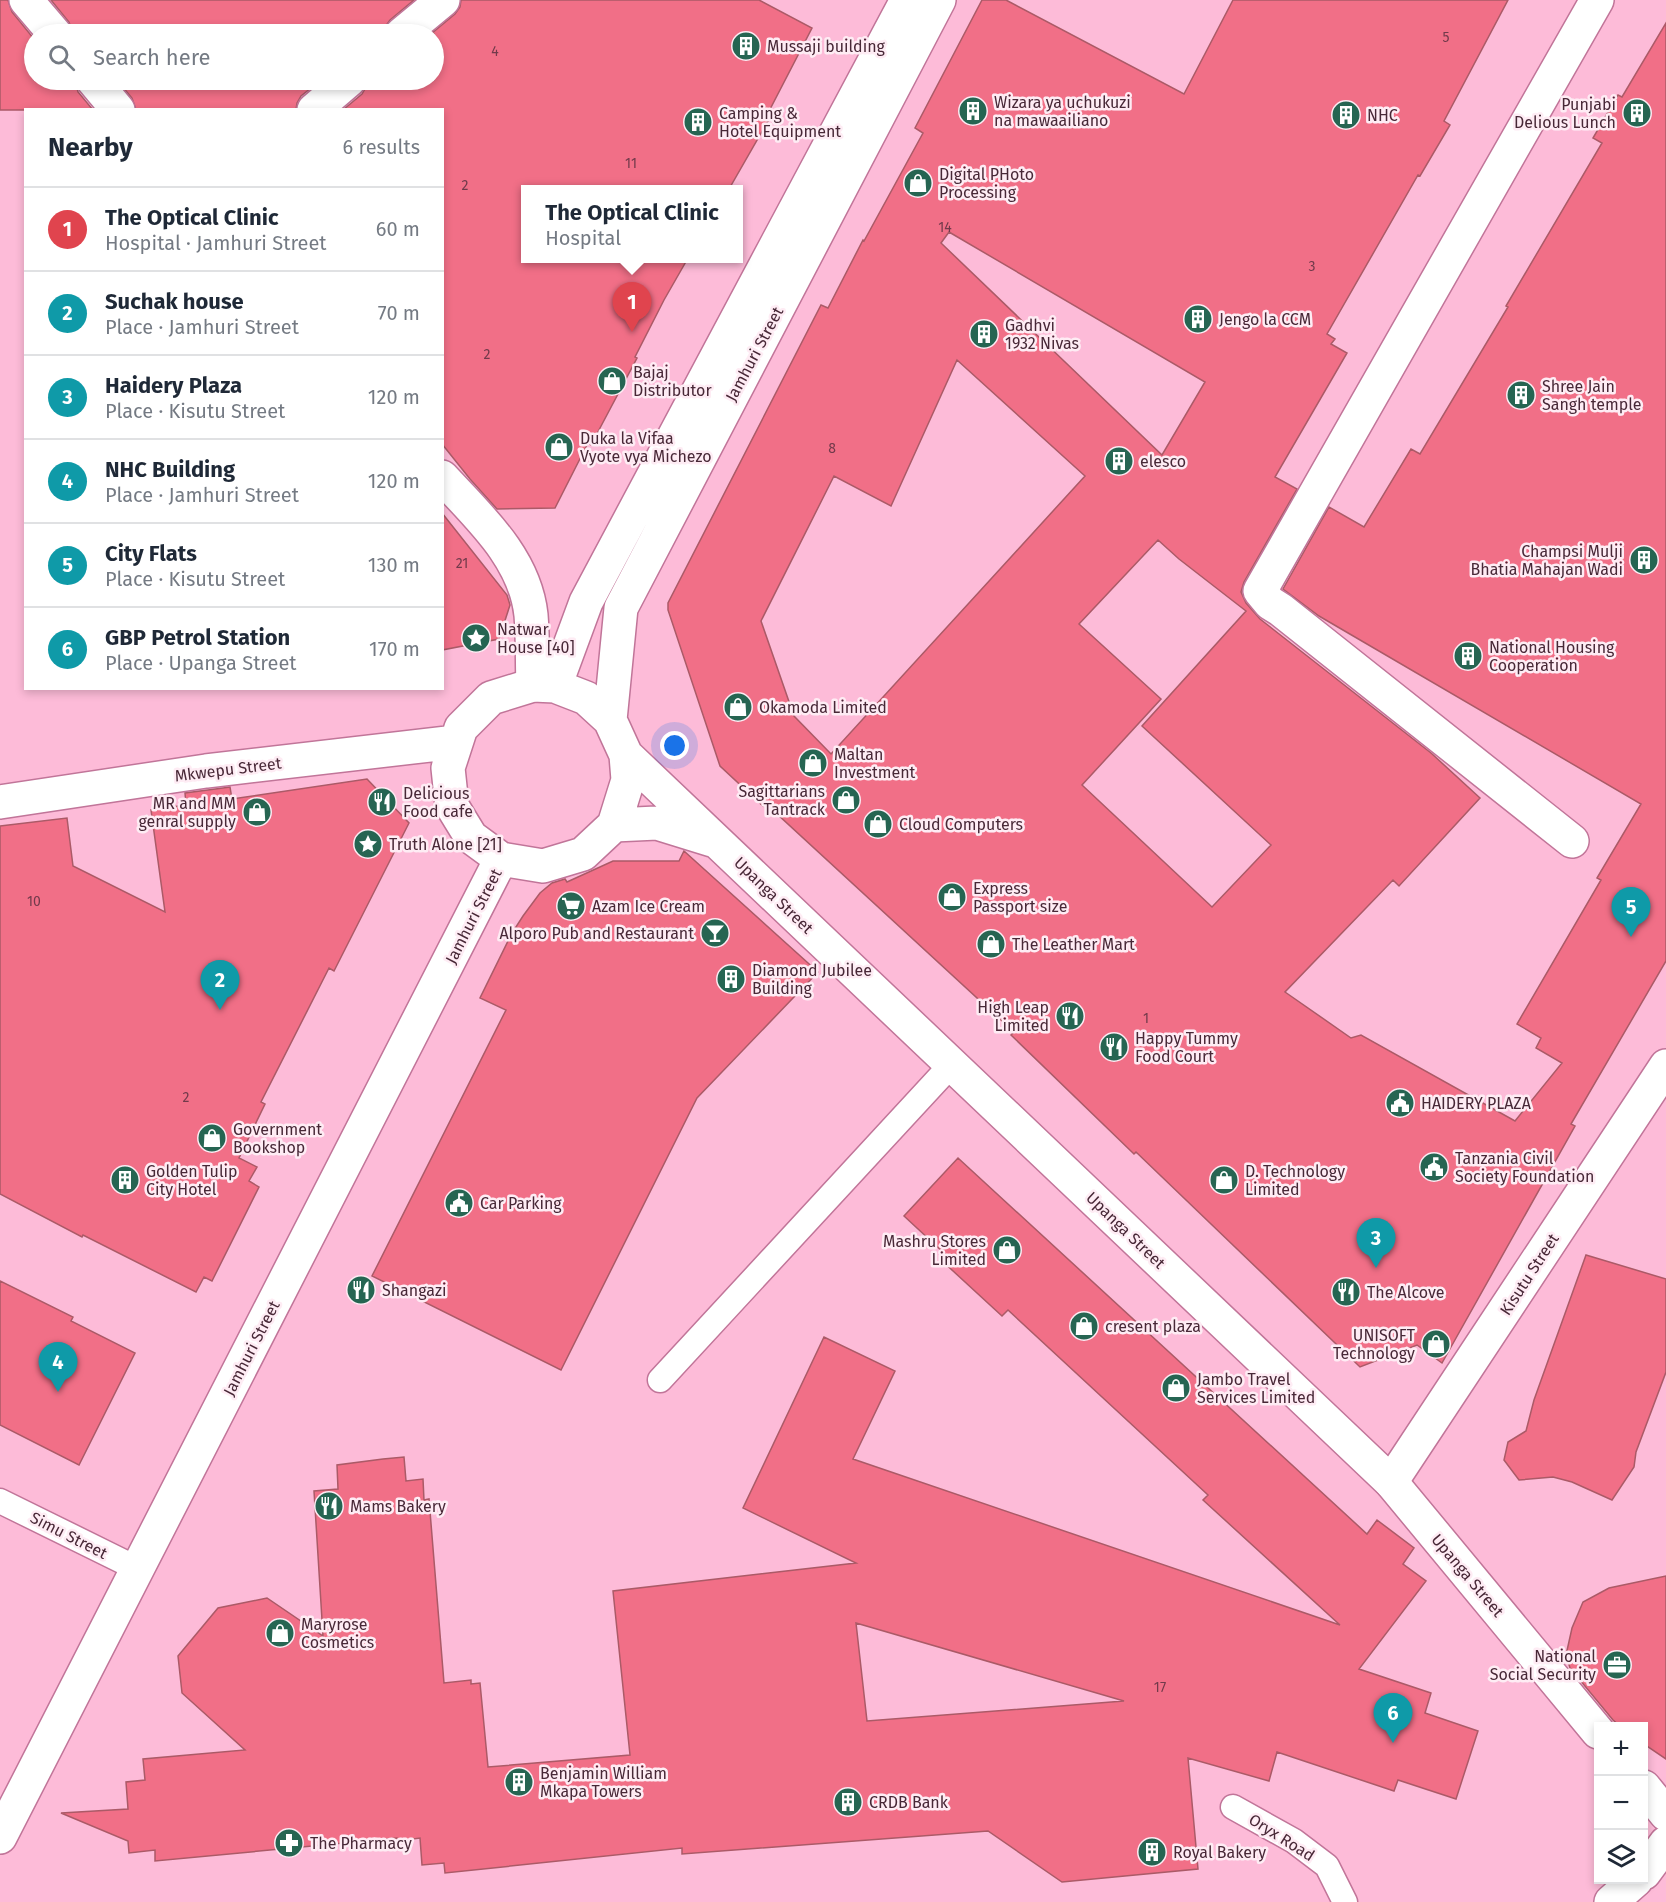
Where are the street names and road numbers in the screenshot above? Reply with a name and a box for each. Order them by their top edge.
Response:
street label: Jamhuri Street [722,304,787,405]
street label: Mkwepu Street [174,754,283,785]
street label: Upanga Street [730,853,817,938]
street label: Jamhuri Street [441,865,506,967]
street label: Upanga Street [1082,1188,1169,1273]
street label: Kisutu Street [1496,1230,1563,1319]
street label: Jamhuri Street [219,1297,284,1399]
street label: Simu Street [27,1508,111,1563]
street label: Upanga Street [1427,1530,1508,1621]
street label: Oryx Road [1245,1810,1318,1865]

